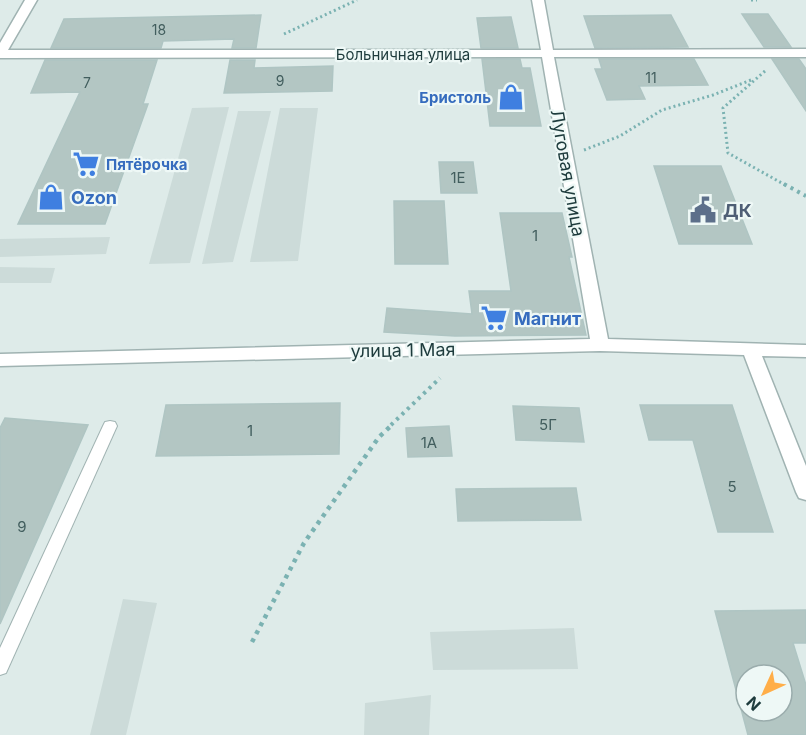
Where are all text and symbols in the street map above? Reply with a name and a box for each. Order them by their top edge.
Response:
house number: 18 [152,21,166,38]
street label: Больничная улица [336,45,470,64]
house number: 11 [645,69,657,86]
house number: 9 [276,72,284,89]
house number: 7 [83,74,91,91]
shop icon: Бристоль [496,82,526,112]
place label: Бристоль [419,88,491,107]
street label: Луговая улица [547,108,589,238]
supermarket icon: Пятёрочка [71,149,101,179]
place label: Пятёрочка [106,155,187,174]
house number: 1Е [450,168,466,187]
shop icon: Ozon [36,182,66,212]
place label: Ozon [71,187,117,208]
public building icon: ДК [688,195,718,225]
place label: ДК [723,200,752,221]
house number: 1 [532,226,538,245]
supermarket icon: Магнит [479,303,509,333]
place label: Магнит [514,308,581,329]
street label: улица 1 Мая [350,339,456,361]
house number: 5Г [539,415,557,434]
house number: 1 [247,421,253,440]
house number: 1А [421,433,437,452]
house number: 5 [727,477,737,496]
house number: 9 [17,517,27,536]
north arrow [734,663,794,723]
text: N [742,692,765,715]

